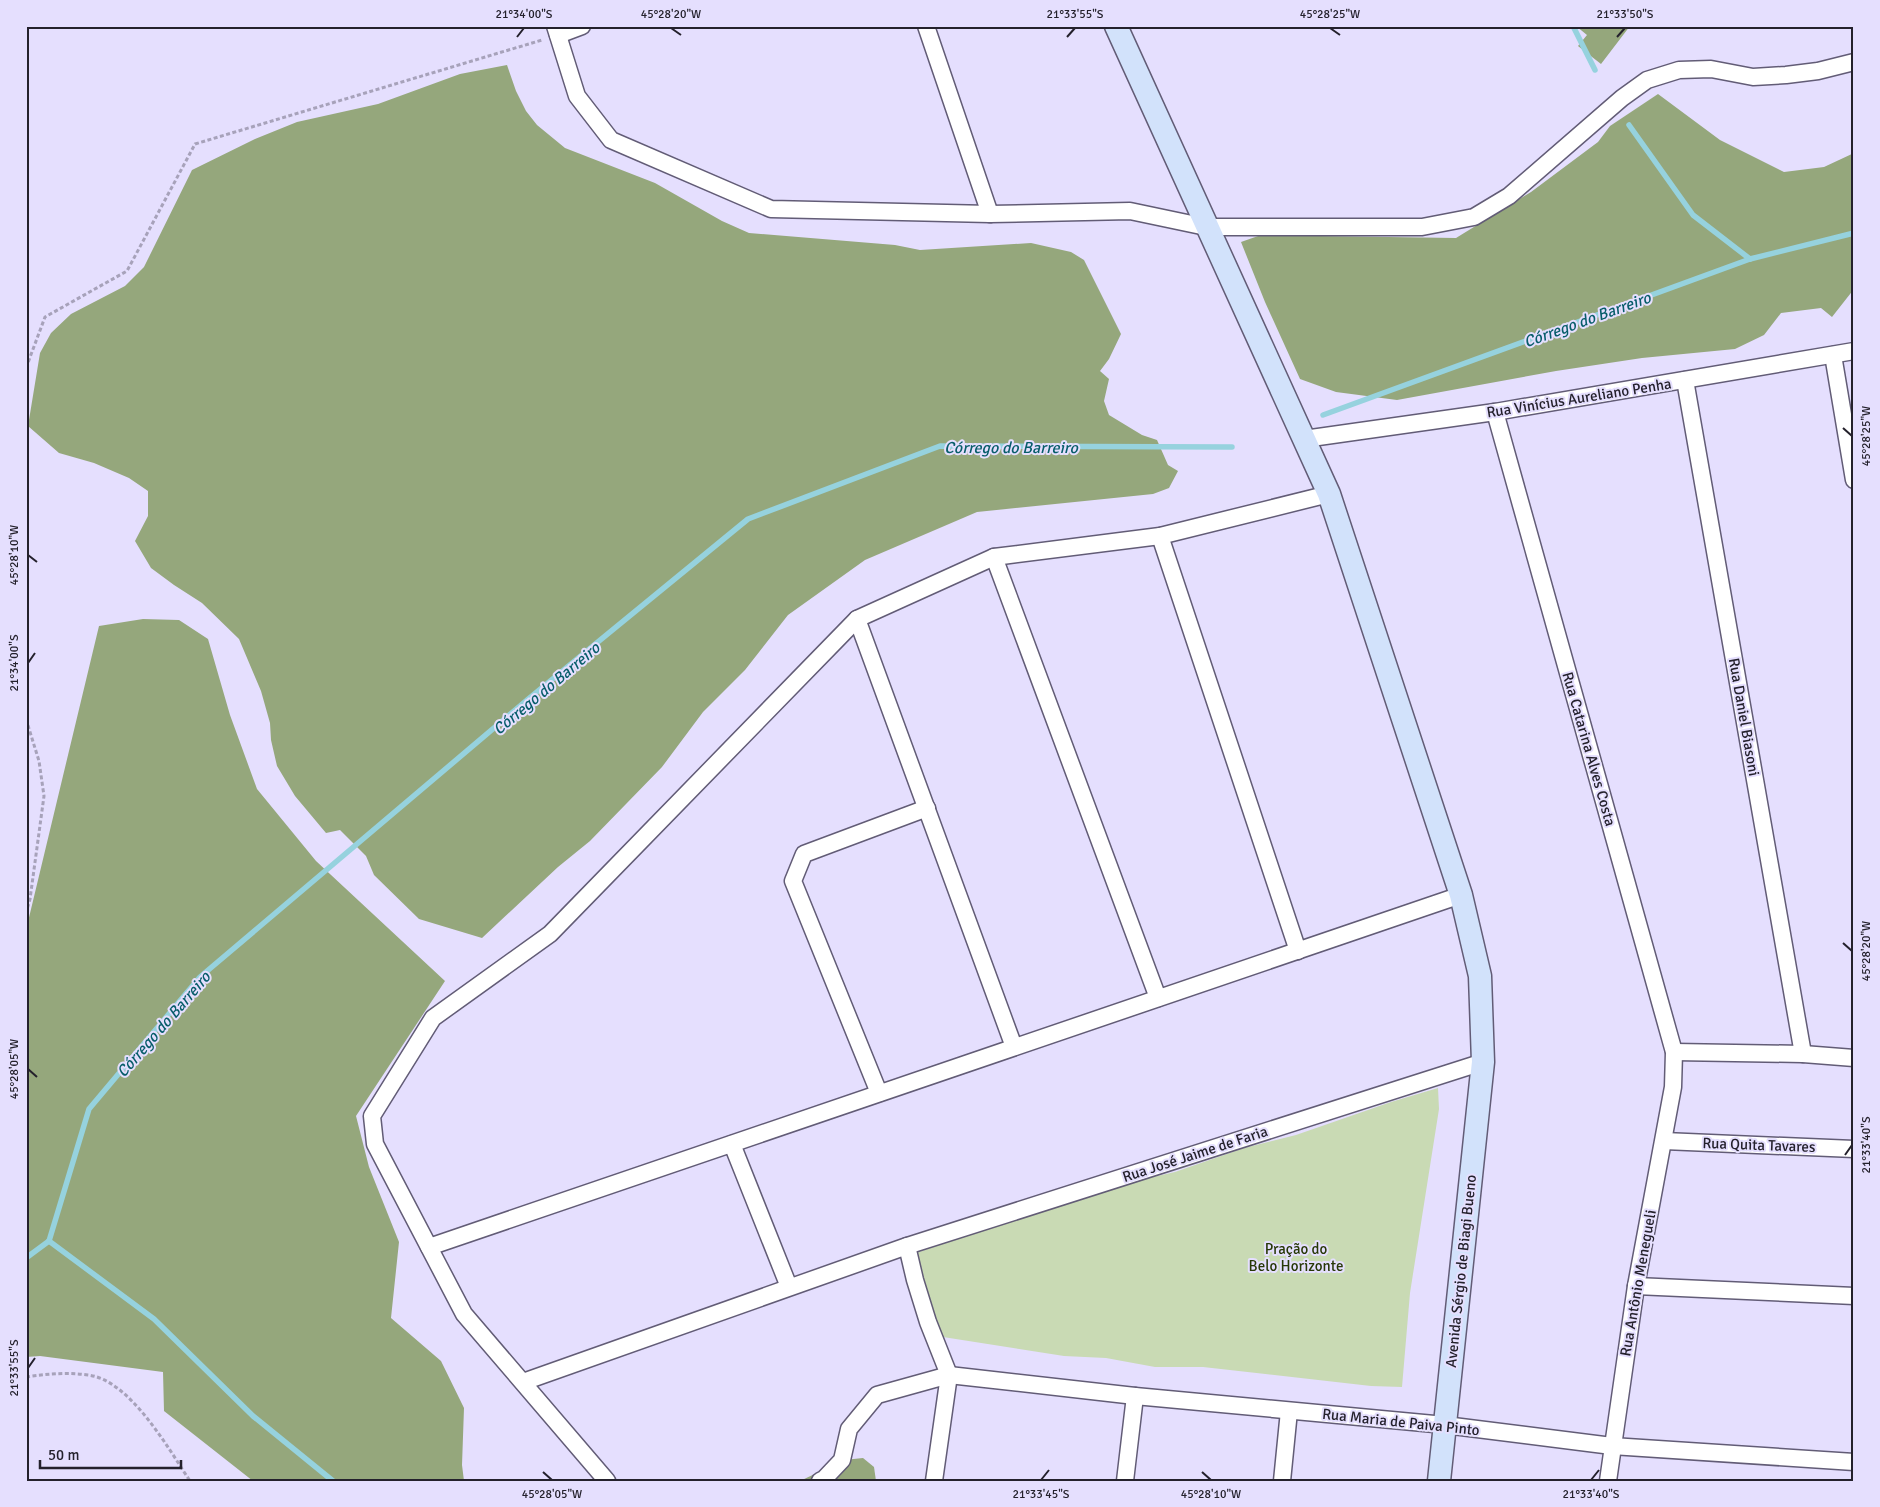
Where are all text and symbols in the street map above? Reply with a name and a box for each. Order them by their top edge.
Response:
text: 21°34'00"S [495,7,553,22]
text: 45°28'20"W [641,7,701,22]
text: 21°33'55"S [1046,7,1104,22]
text: 45°28'25"W [1300,7,1360,22]
text: 21°33'50"S [1596,7,1654,22]
water label: Córrego do Barreiro [1521,287,1654,352]
street label: Rua Vinícius Aureliano Penha [1485,374,1673,422]
text: 45°28'25"W [1859,406,1874,466]
water label: Córrego do Barreiro [944,438,1078,458]
text: 45°28'10"W [7,525,22,585]
text: 21°34'00"S [7,634,22,692]
water label: Córrego do Barreiro [489,638,605,739]
street label: Rua Daniel Biasoni [1725,656,1763,778]
street label: Rua Catarina Alves Costa [1558,670,1620,828]
text: 45°28'20"W [1859,921,1874,981]
water label: Córrego do Barreiro [112,967,216,1082]
text: 45°28'05"W [7,1039,22,1099]
text: 21°33'40"S [1859,1116,1874,1174]
street label: Rua José Jaime de Faria [1120,1122,1270,1186]
street label: Rua Quita Tavares [1702,1134,1816,1156]
street label: Avenida Sérgio de Biagi Bueno [1442,1173,1480,1368]
street label: Rua Antônio Menegueli [1616,1208,1660,1358]
park label: Pração do Belo Horizonte [1249,1240,1343,1275]
text: 21°33'55"S [7,1339,22,1397]
street label: Rua Maria de Paiva Pinto [1321,1405,1481,1439]
scale bar [40,1437,181,1469]
text: 50 m [48,1446,79,1464]
text: 45°28'05"W [522,1487,582,1502]
text: 21°33'45"S [1012,1487,1070,1502]
text: 45°28'10"W [1181,1487,1241,1502]
text: 21°33'40"S [1562,1487,1620,1502]

